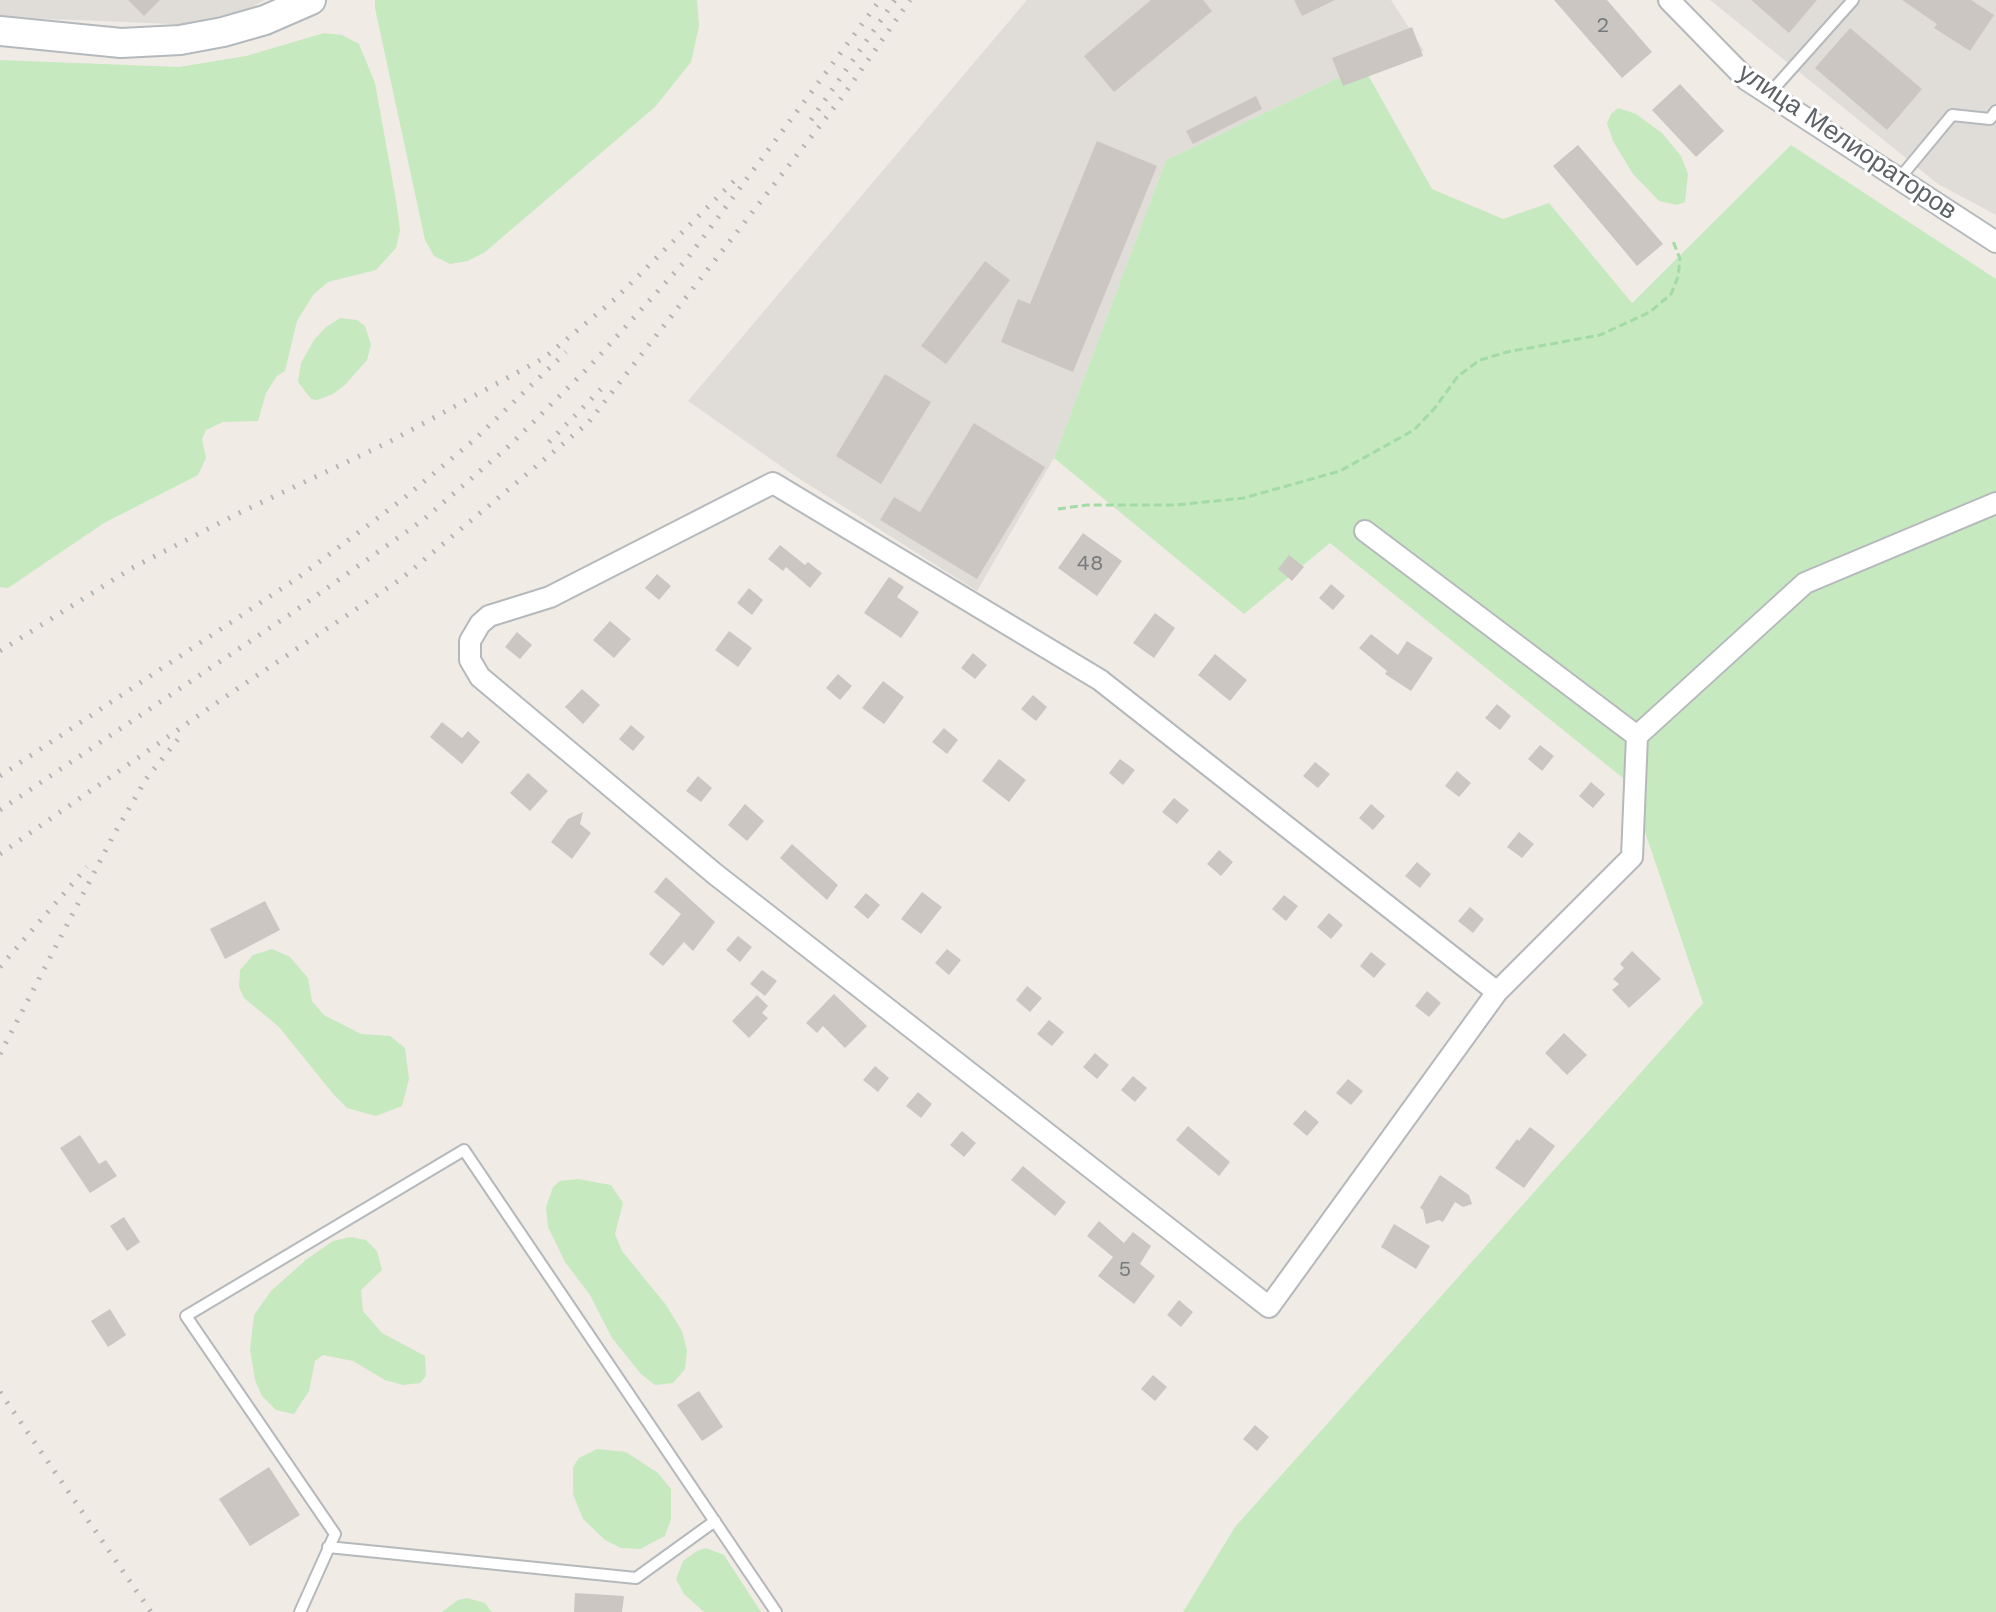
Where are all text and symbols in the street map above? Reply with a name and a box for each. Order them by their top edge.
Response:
house number: 2 [1597,13,1609,39]
street label: улица Мелиораторов [1732,57,1962,227]
house number: 48 [1077,551,1103,577]
house number: 5 [1119,1257,1131,1283]

